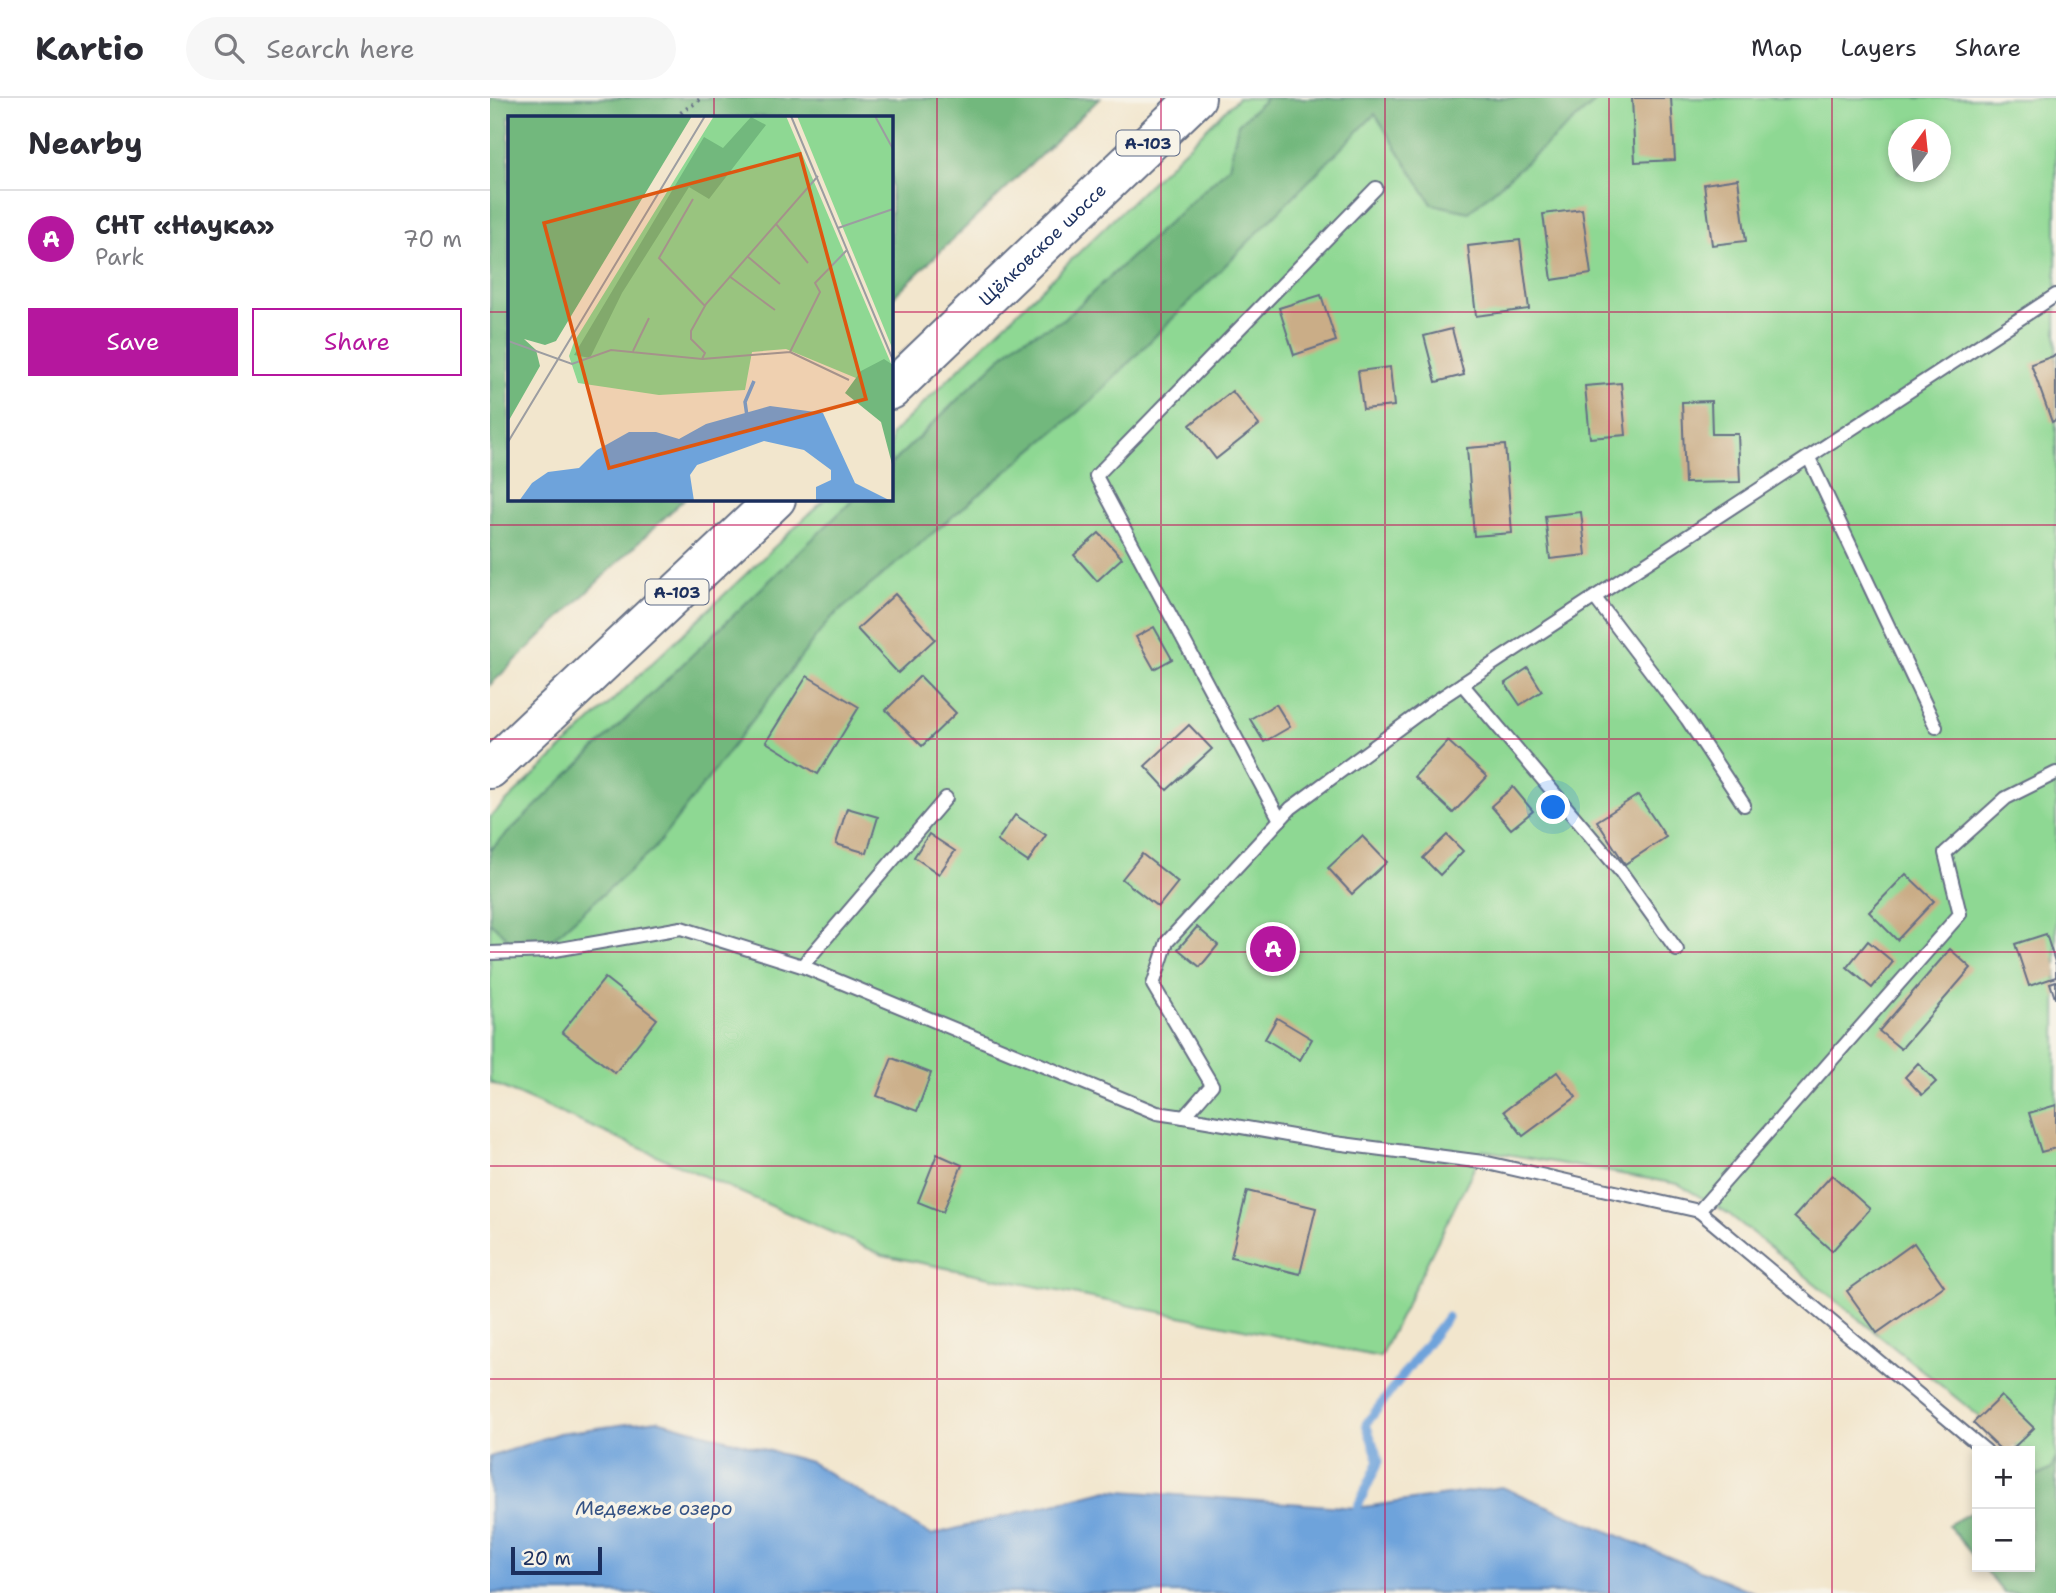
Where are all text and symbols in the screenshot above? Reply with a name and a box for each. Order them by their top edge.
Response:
search box [186,17,676,80]
text: Kartio [35,26,144,71]
icon: search [210,29,248,67]
text: Search here [266,31,415,66]
text: Map [1751,32,1802,64]
text: Layers [1840,32,1917,64]
text: Share [1955,32,2021,64]
inset map [508,116,892,500]
north arrow [1888,119,1951,182]
text: Nearby [28,123,143,164]
road number: А-103 [1116,130,1180,156]
street label: Щёлковское шоссе [974,178,1111,311]
text: СНТ «Наука» [95,207,274,242]
text: A [42,224,60,254]
text: 70 m [403,224,462,254]
text: Park [95,242,144,272]
button: Save [28,308,238,376]
button: Share [252,308,462,376]
road number: А-103 [646,579,708,604]
your location [1536,790,1570,824]
pin: A [1250,923,1296,975]
map controls [1972,1446,2035,1572]
button: + [1972,1446,2035,1509]
water label: Медвежье озеро [575,1496,733,1521]
button: − [1972,1509,2035,1572]
scale bar [511,1544,602,1576]
text: 20 m [522,1546,571,1571]

